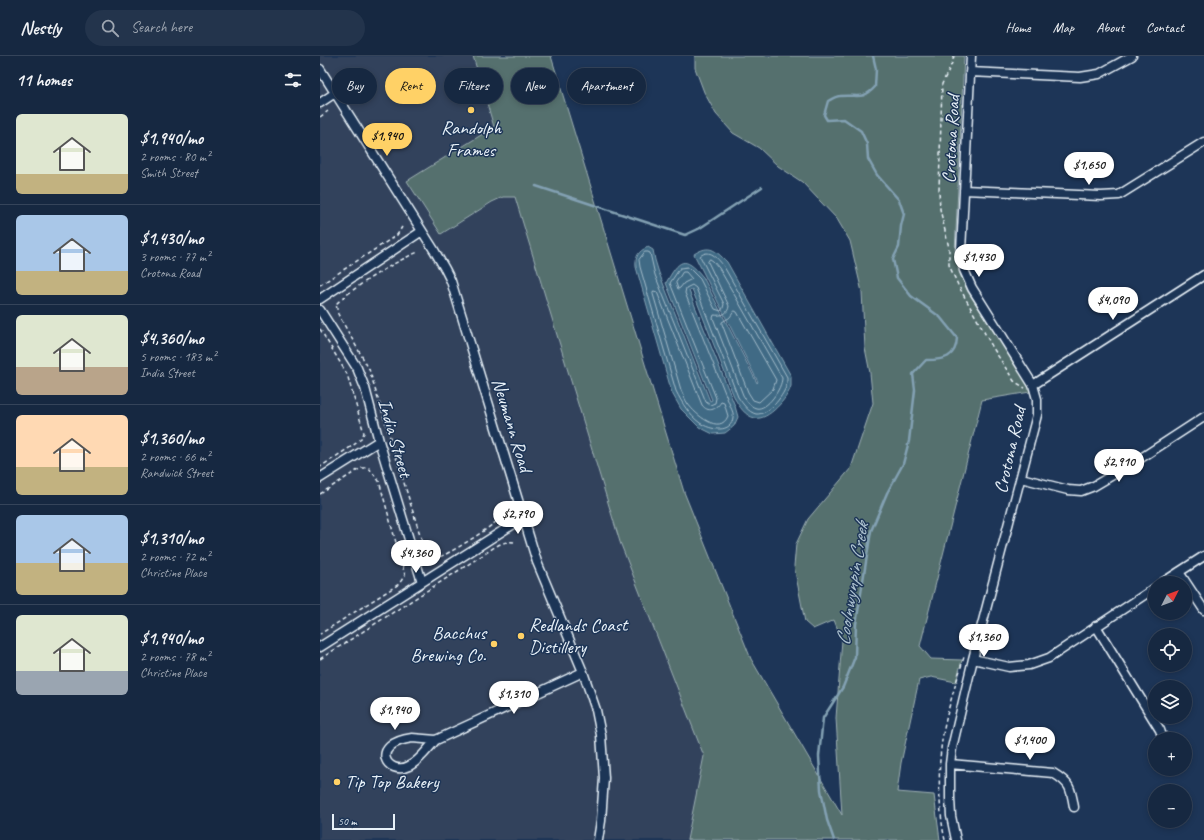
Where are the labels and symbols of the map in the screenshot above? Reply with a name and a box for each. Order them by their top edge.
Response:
street label: Crotona Road [937,91,965,184]
marker: Randolph Frames [466,105,476,115]
place label: Randolph Frames [441,116,502,162]
pin: $1,940 [354,123,420,157]
pin: $1,650 [1056,152,1122,186]
pin: $1,430 [946,244,1012,278]
pin: $4,090 [1080,287,1146,321]
street label: Neumann Road [486,375,539,478]
street label: India Street [372,396,418,481]
street label: Crotona Road [988,401,1032,496]
pin: $2,910 [1086,449,1152,483]
pin: $2,790 [485,501,551,535]
water label: Coolnwynpin Creek [830,517,875,647]
pin: $4,360 [383,540,449,574]
north arrow [1148,576,1192,620]
place label: Redlands Coast Distillery [529,613,629,659]
place label: Bacchus Brewing Co. [410,621,489,667]
pin: $1,360 [951,624,1017,658]
marker: Redlands Coast Distillery [516,631,526,641]
marker: Bacchus Brewing Co. [489,639,499,649]
pin: $1,310 [481,681,547,715]
pin: $1,940 [362,697,428,731]
pin: $1,400 [997,727,1063,761]
place label: Tip Top Bakery [345,770,440,794]
marker: Tip Top Bakery [332,777,342,787]
scale bar [332,812,395,831]

